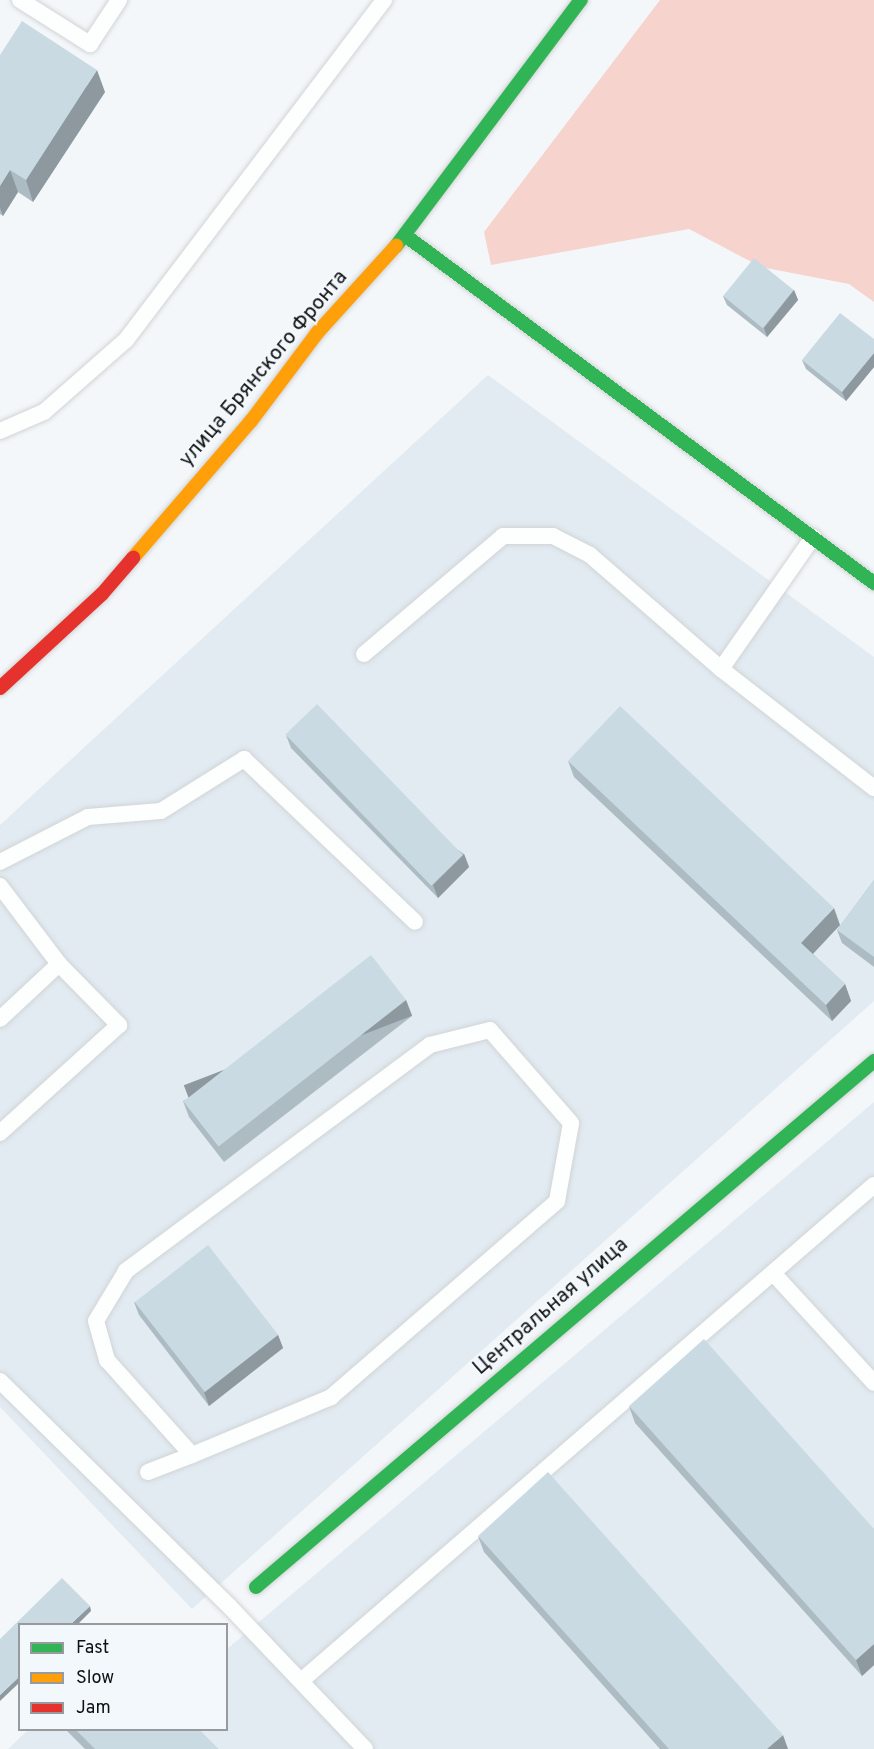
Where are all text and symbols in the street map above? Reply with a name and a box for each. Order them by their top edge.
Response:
street label: улица Брянского Фронта [174,266,354,472]
street label: Центральная улица [468,1233,634,1381]
legend [18,1623,228,1731]
text: Fast [76,1637,109,1660]
text: Slow [76,1667,114,1690]
text: Jam [76,1697,111,1720]

